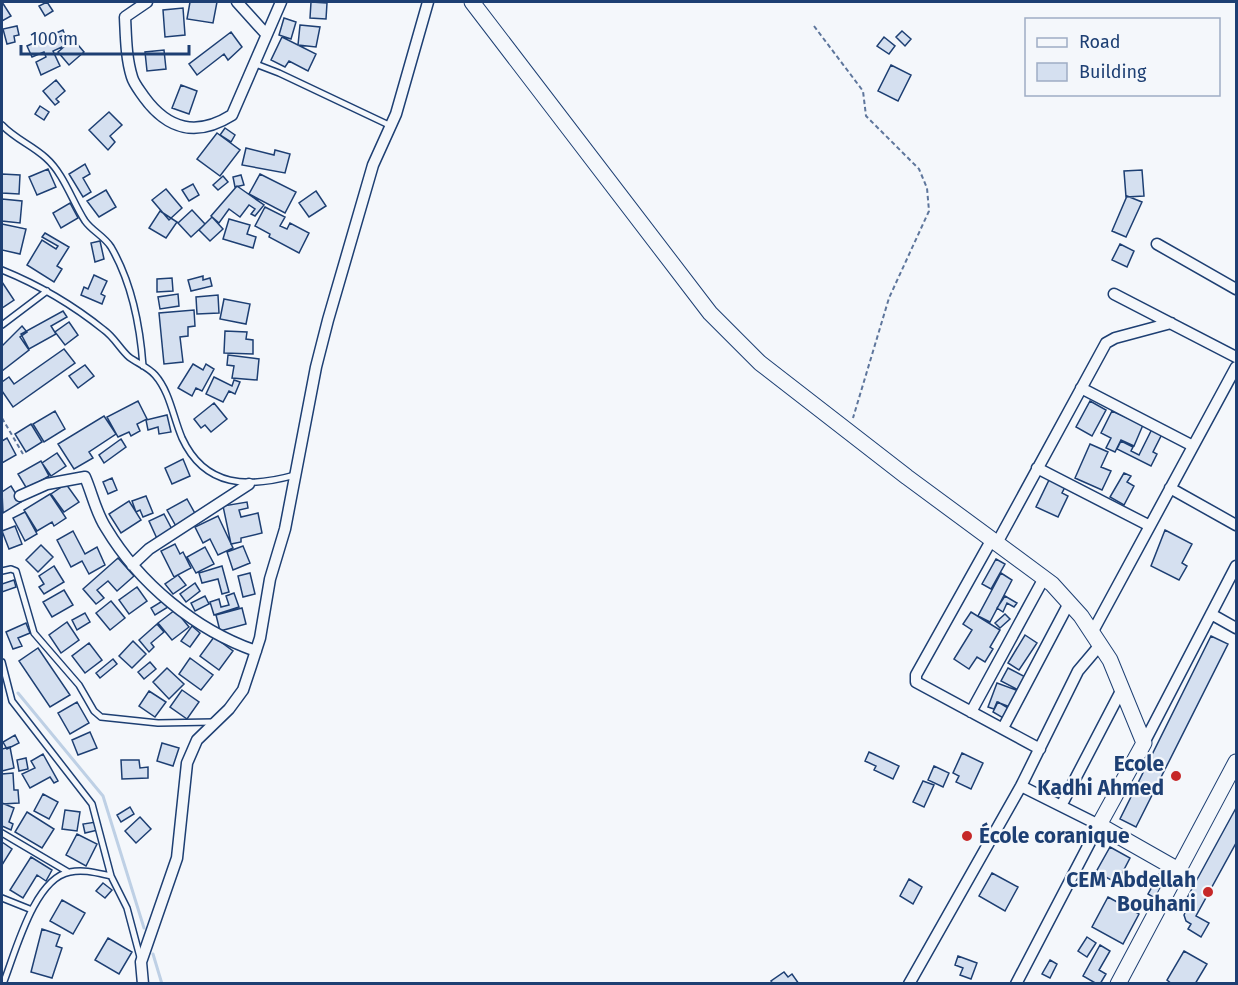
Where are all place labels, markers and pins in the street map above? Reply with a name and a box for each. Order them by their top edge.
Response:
place label: Ecole Kadhi Ahmed [1037,751,1164,801]
marker: Ecole Kadhi Ahmed [1169,769,1183,783]
place label: École coranique [979,822,1130,849]
marker: École coranique [960,829,974,843]
place label: CEM Abdellah Bouhani [1066,867,1196,917]
marker: CEM Abdellah Bouhani [1201,885,1215,899]

